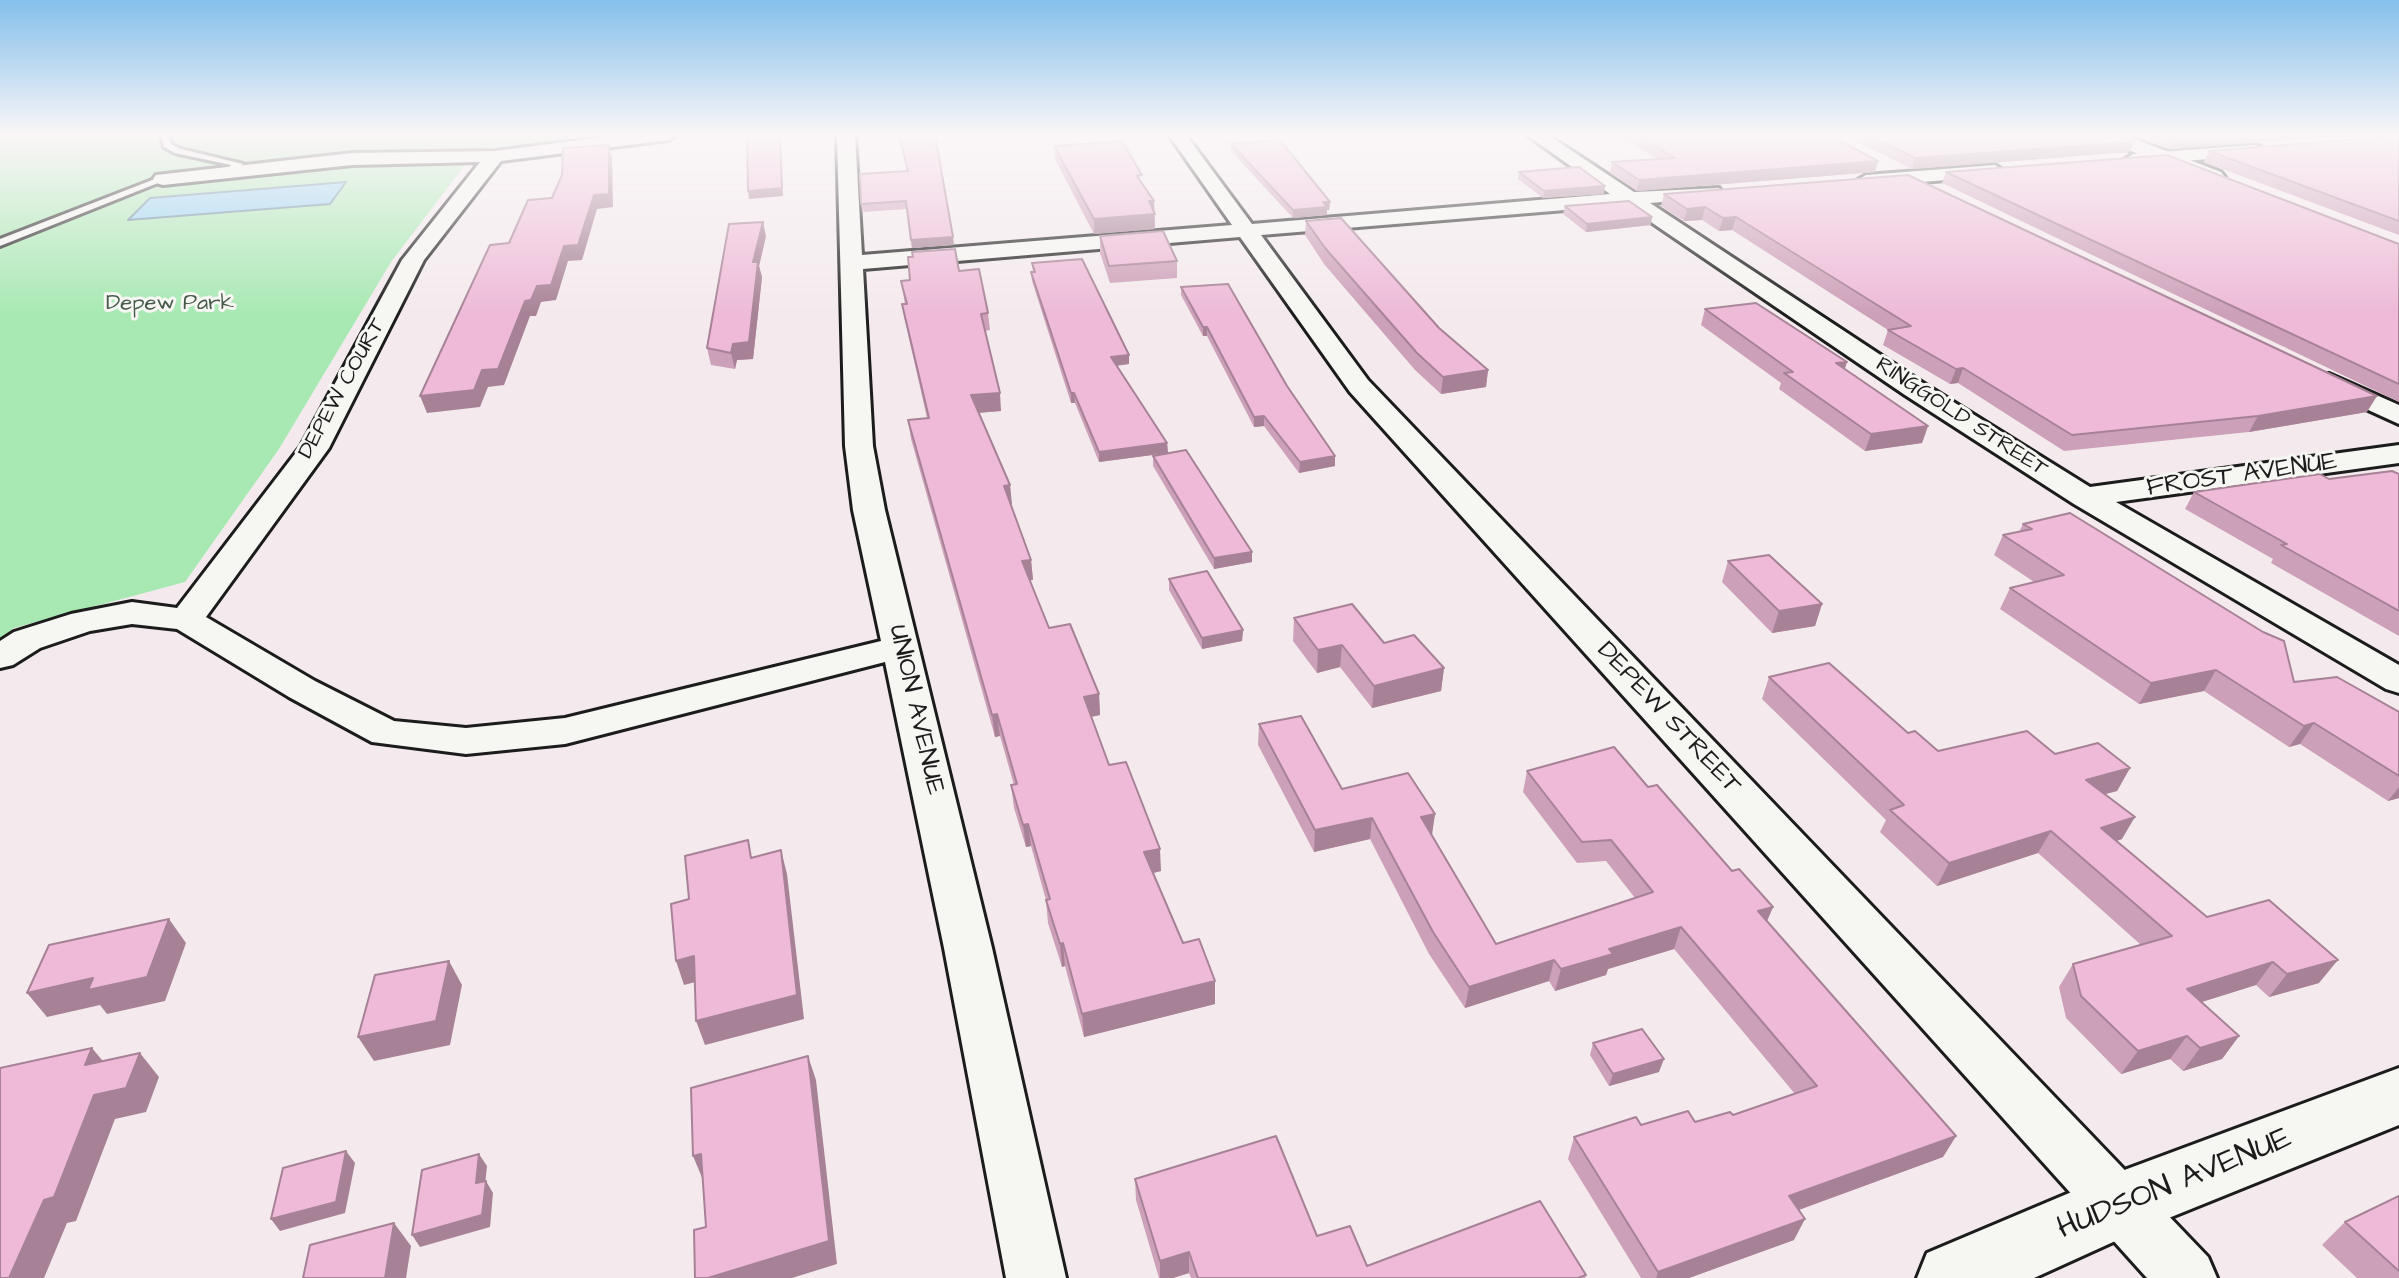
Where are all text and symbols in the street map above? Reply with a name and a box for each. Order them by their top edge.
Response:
park label: Depew Park [106,291,234,317]
street label: DEPEW COURT [294,314,392,464]
street label: RINGGOLD STREET [1870,353,2052,483]
street label: FROST AVENUE [2145,447,2339,505]
street label: UNION AVENUE [880,622,950,798]
street label: DEPEW STREET [1589,636,1747,802]
street label: HUDSON AVENUE [2052,1120,2298,1250]

